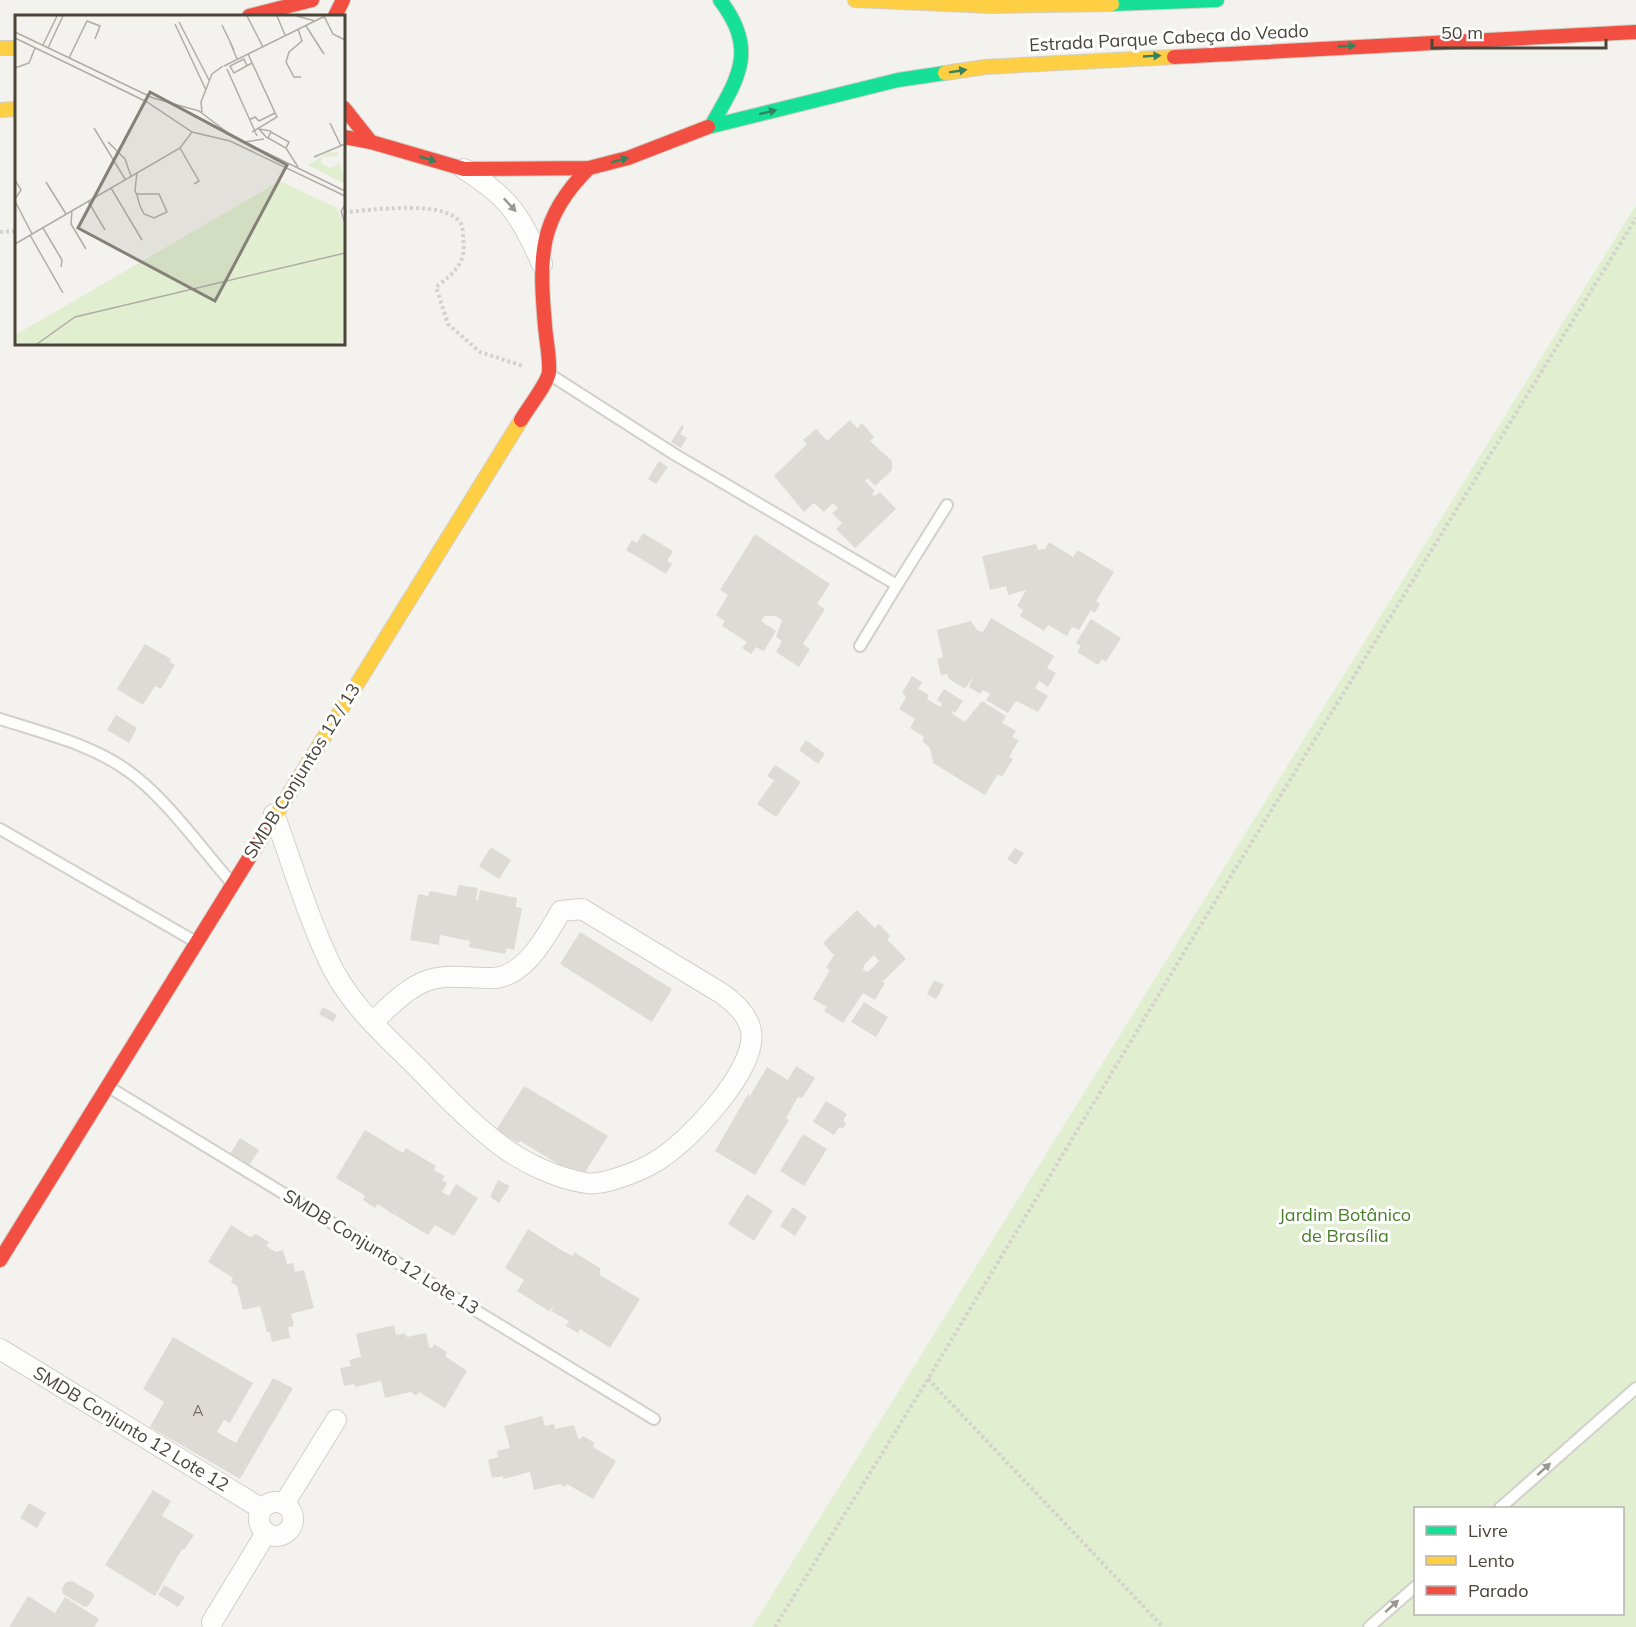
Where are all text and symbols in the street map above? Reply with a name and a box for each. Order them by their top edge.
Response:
scale bar [1432,12,1606,50]
inset map [15,15,345,345]
street label: Estrada Parque Cabeça do Veado [1029,19,1309,56]
text: 50 m [1441,21,1483,44]
one-way arrow [1338,41,1357,51]
one-way arrow [1143,52,1162,61]
one-way arrow [949,67,968,76]
one-way arrow [758,106,777,116]
one-way arrow [418,154,437,164]
one-way arrow [611,155,629,164]
one-way arrow [503,197,517,212]
street label: SMDB Conjuntos 12 / 13 [238,679,365,863]
street label: SMDB Conjunto 12 Lote 13 [279,1184,483,1319]
park label: Jardim Botânico de Brasília [1279,1203,1411,1247]
street label: SMDB Conjunto 12 Lote 12 [29,1361,233,1496]
house number: A [192,1401,204,1420]
one-way arrow [1536,1463,1551,1476]
legend [1414,1507,1624,1615]
text: Livre [1468,1519,1508,1542]
text: Lento [1468,1549,1515,1572]
text: Parado [1468,1579,1528,1602]
one-way arrow [1385,1599,1400,1613]

